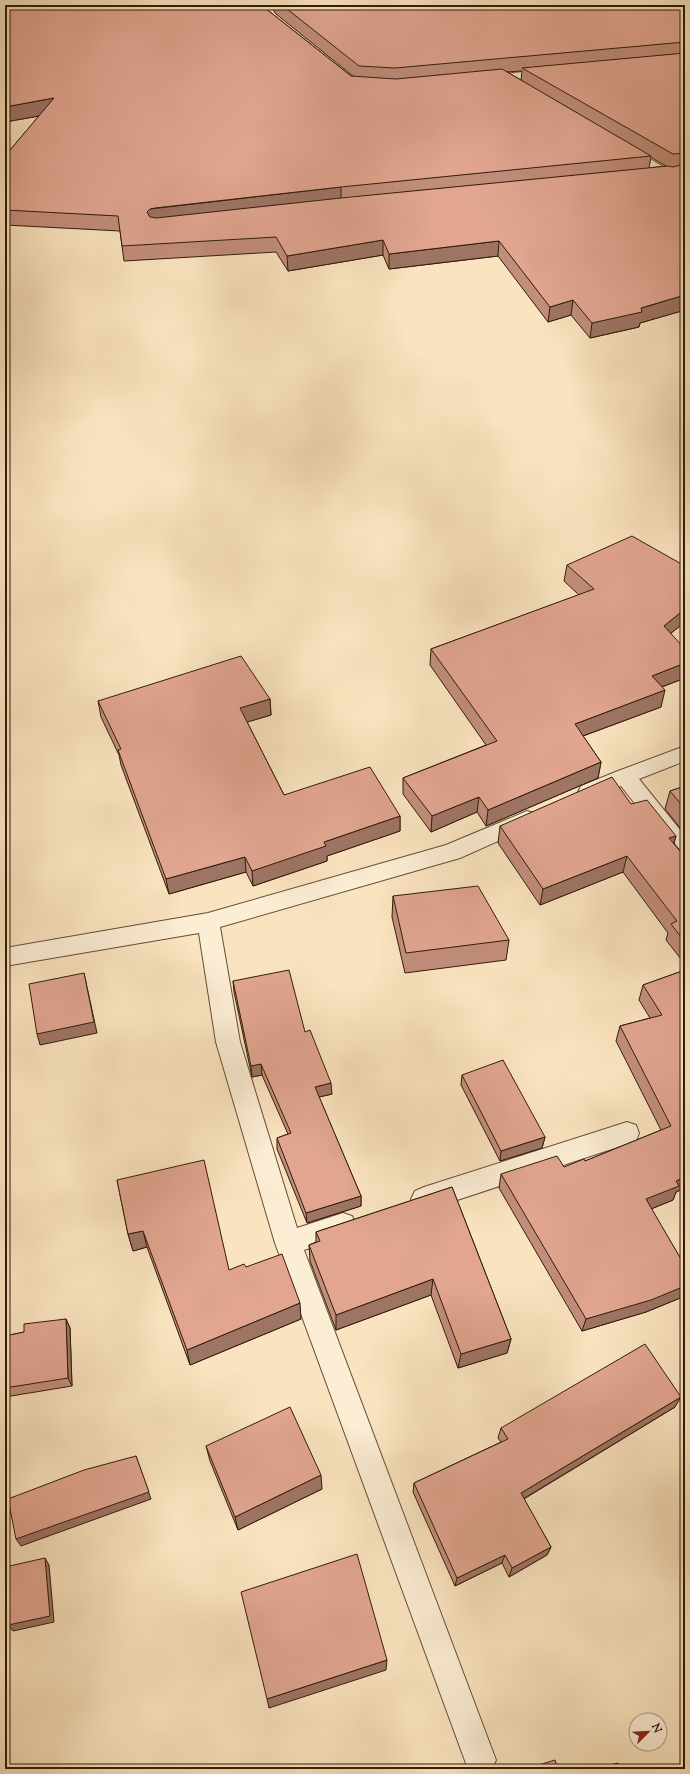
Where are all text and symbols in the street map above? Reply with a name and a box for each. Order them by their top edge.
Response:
north arrow [628,1712,668,1752]
text: N [647,1720,665,1736]

